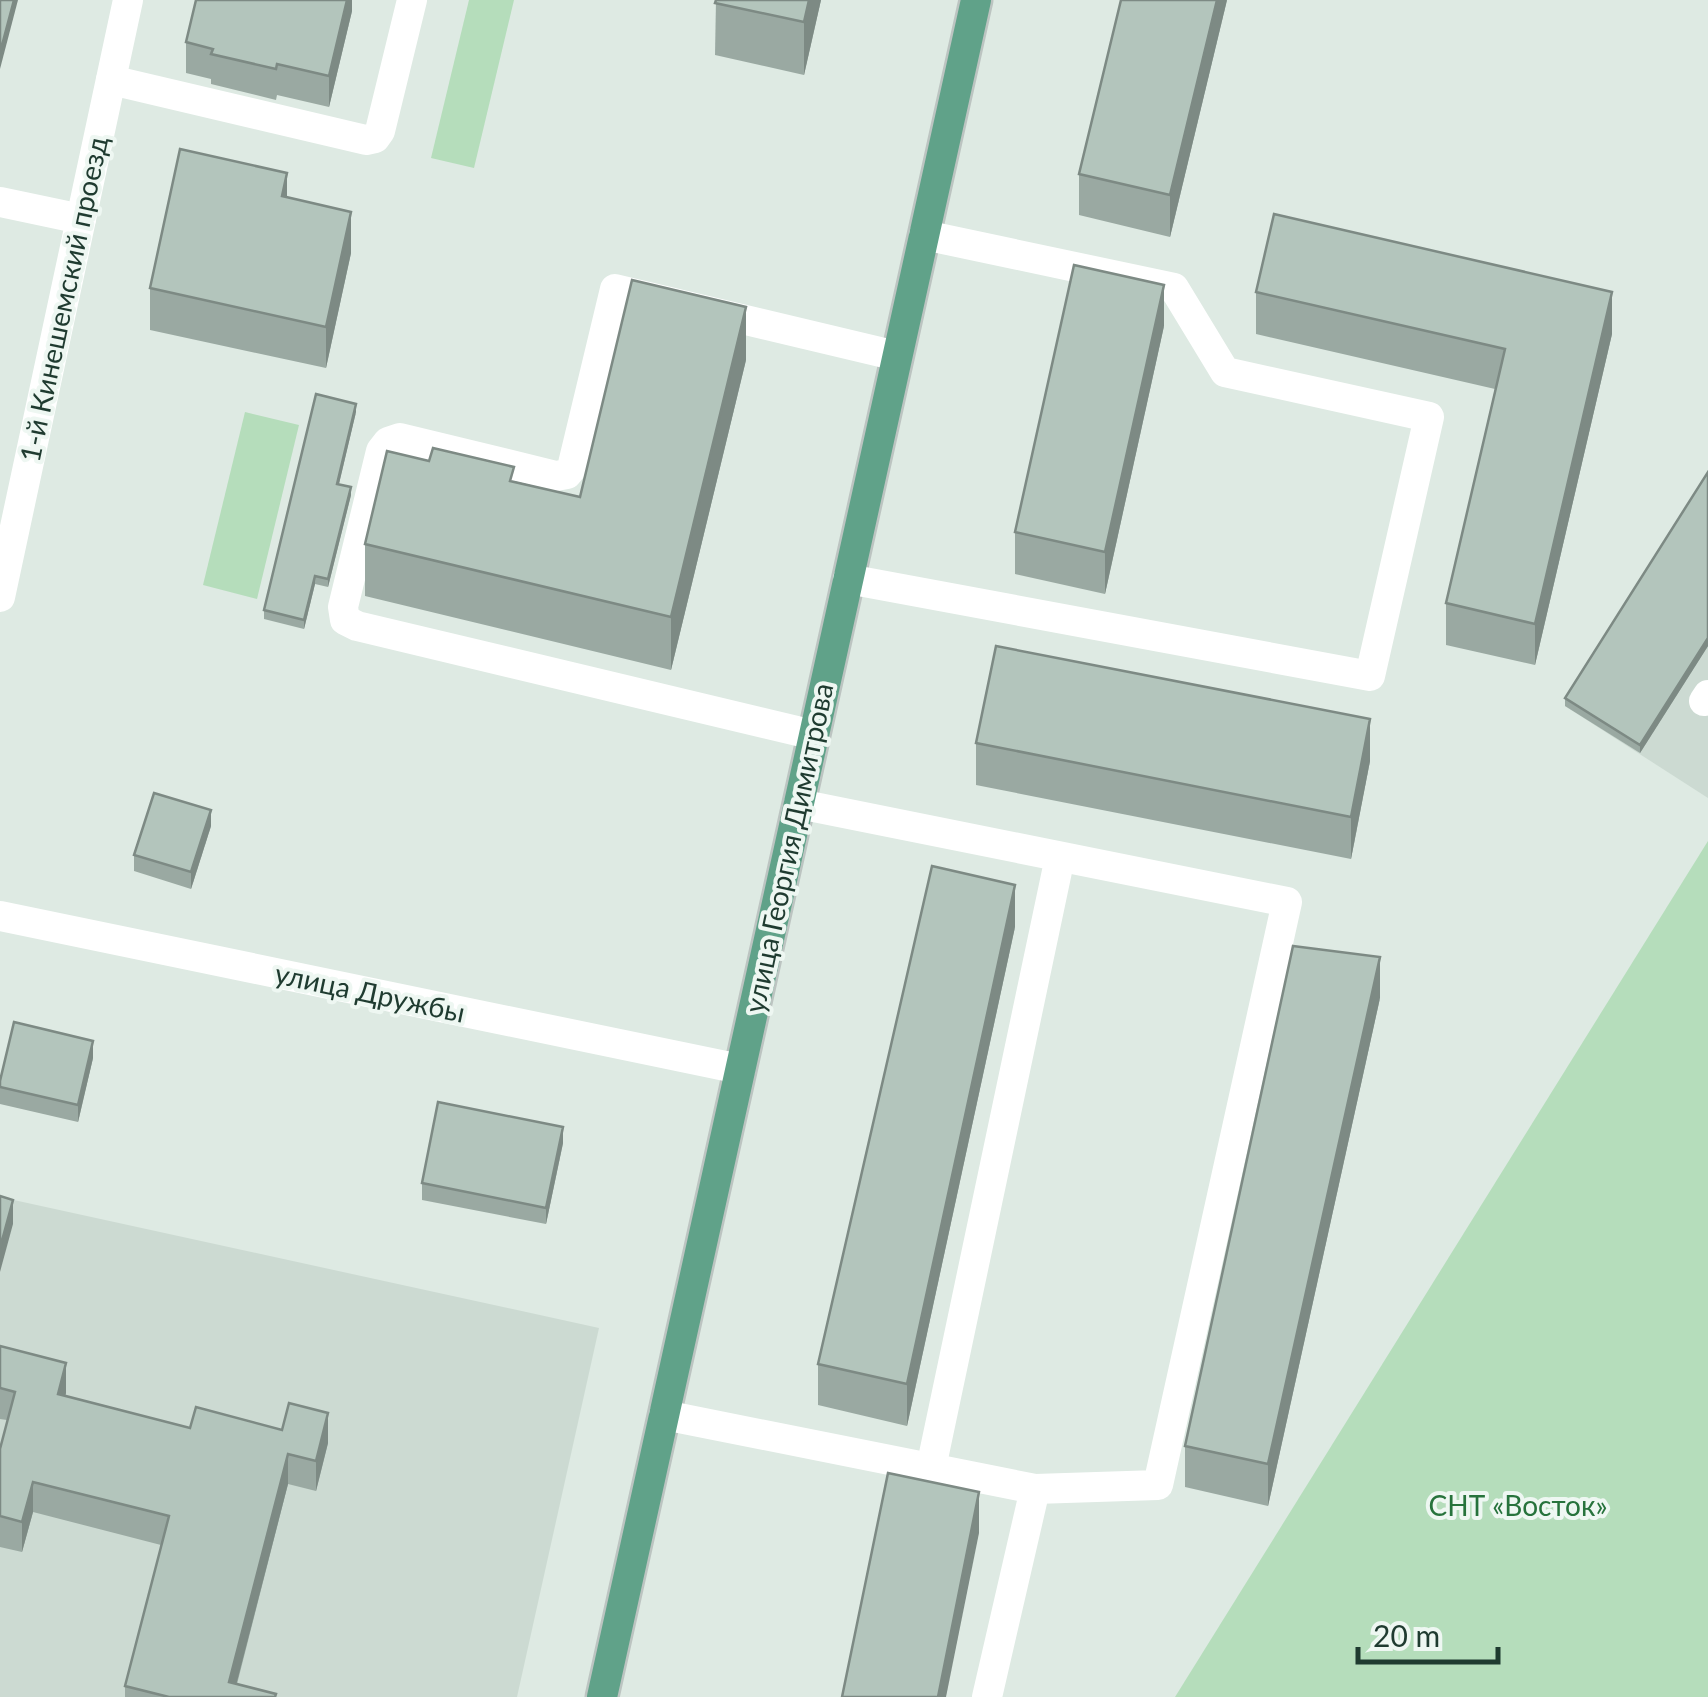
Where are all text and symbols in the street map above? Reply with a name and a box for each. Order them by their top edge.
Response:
street label: 1-й Кинешемский проезд [12,133,114,465]
street label: улица Георгия Димитрова [736,680,840,1016]
street label: улица Дружбы [272,955,468,1029]
park label: СНТ «Восток» [1429,1488,1607,1522]
scale bar [1358,1602,1498,1664]
text: 20 m [1373,1617,1440,1653]

